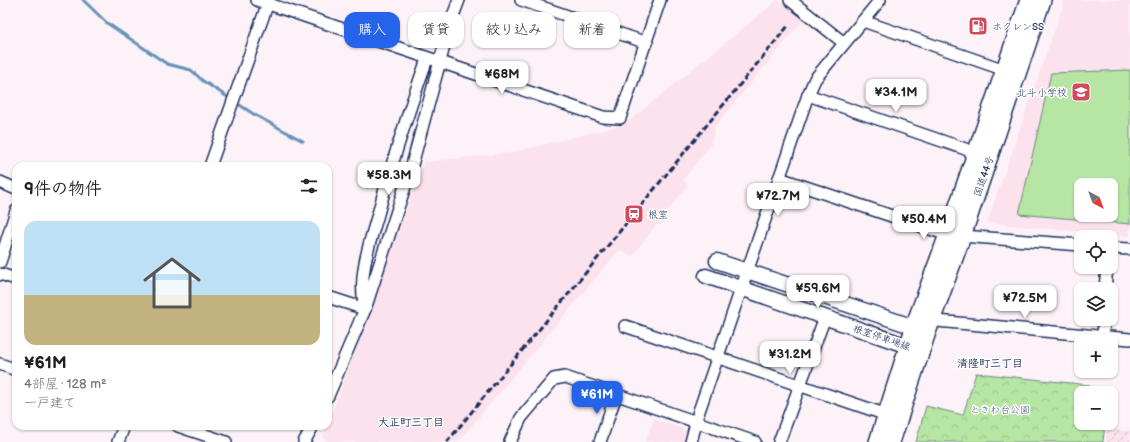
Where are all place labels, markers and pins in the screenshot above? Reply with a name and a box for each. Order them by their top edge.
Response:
fuel station icon: ホクレンSS [967,15,989,37]
place label: ホクレンSS [992,21,1044,33]
pin: ¥68M [478,61,526,95]
pin: ¥34.1M [863,79,929,113]
school or university icon: 北斗小学校 [1070,81,1092,103]
place label: 北斗小学校 [1017,87,1067,99]
pin: ¥58.3M [356,162,422,196]
pin: ¥72.7M [745,183,811,217]
station icon: 根室 [623,203,645,225]
pin: ¥50.4M [891,206,957,240]
place label: 根室 [648,209,668,221]
pin: ¥59.6M [785,275,851,309]
pin: ¥72.5M [992,285,1058,319]
pin: ¥31.2M [757,341,823,375]
pin: ¥61M [573,381,621,415]

